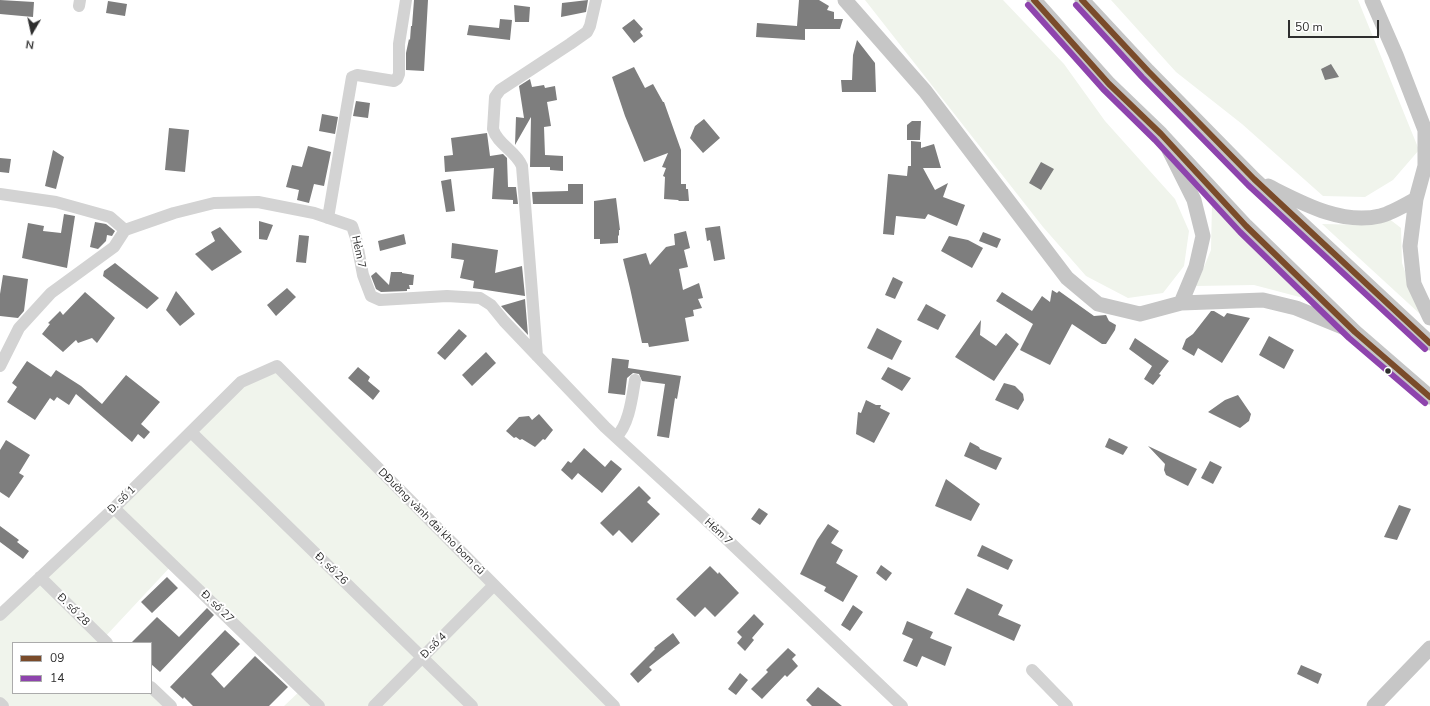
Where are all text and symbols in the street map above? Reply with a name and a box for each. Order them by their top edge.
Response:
north arrow [12,12,52,52]
scale bar [1290,12,1381,38]
text: 50 m [1295,19,1323,35]
text: N [25,36,35,52]
street label: Hẻm 7 [348,234,368,270]
unlabelled marker [1383,366,1393,376]
street label: DĐường vành đai kho bom cũ [375,466,487,578]
street label: Đ. số 1 [105,483,139,517]
street label: Hẻm 7 [701,516,735,548]
street label: Đ, số 26 [312,550,350,588]
street label: Đ. số 27 [198,588,236,626]
street label: Đ. số 28 [54,591,92,629]
street label: Đ.số 4 [418,630,450,662]
legend [12,642,152,694]
text: 09 [50,650,64,666]
text: 14 [50,670,64,686]

